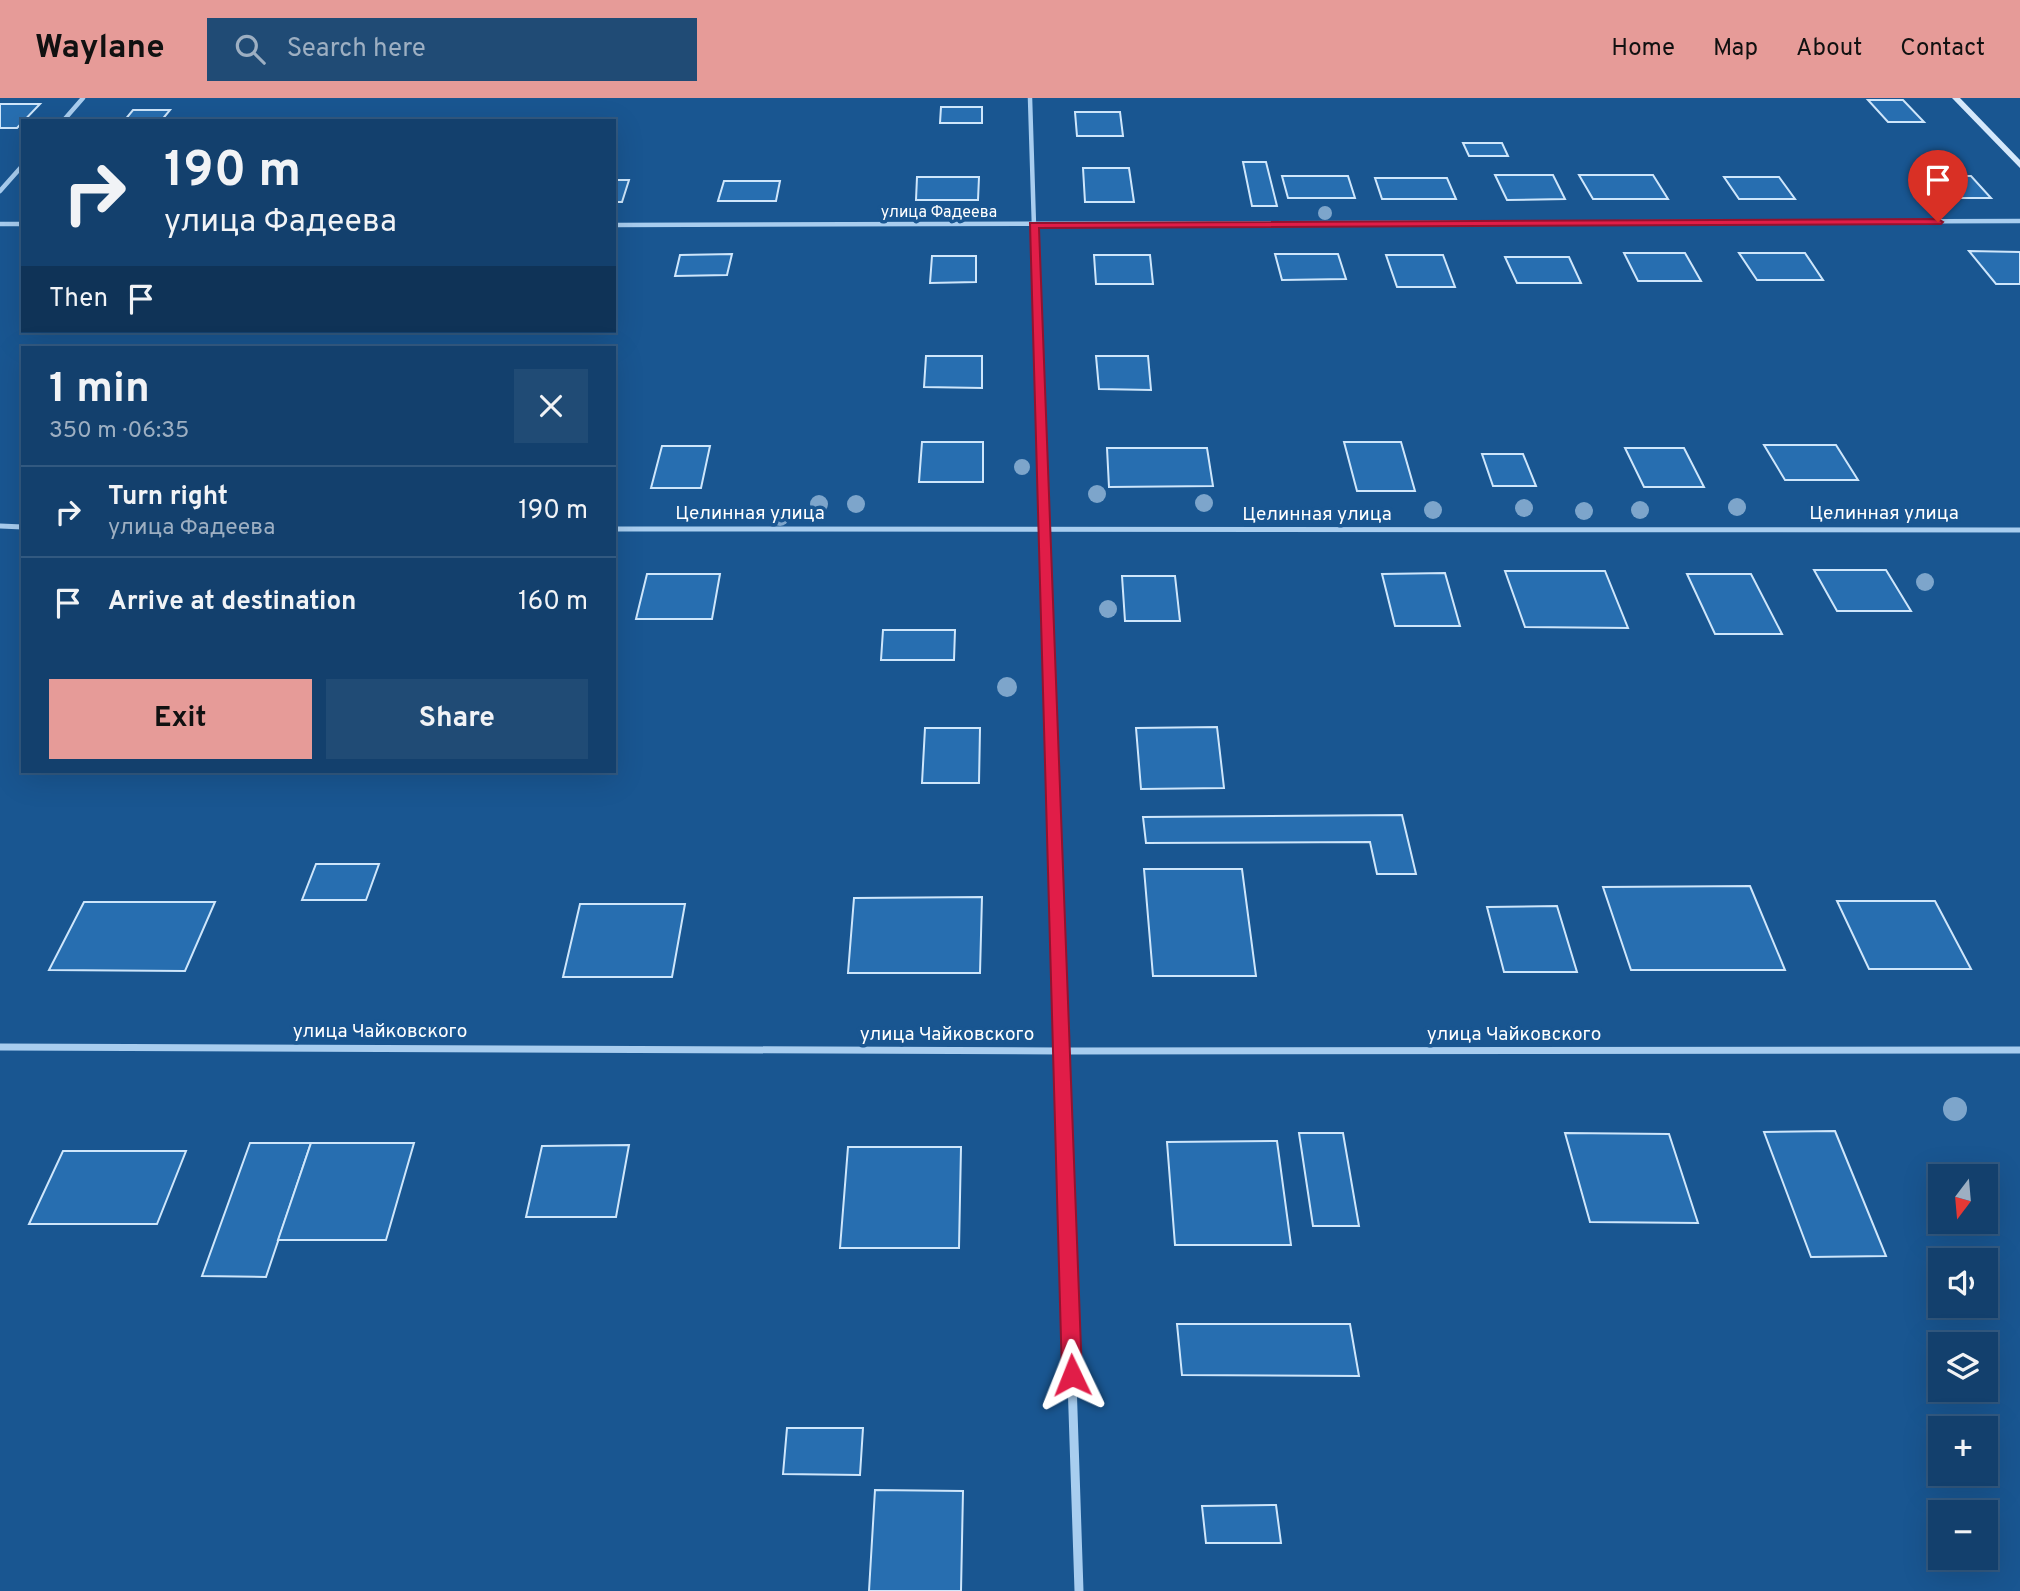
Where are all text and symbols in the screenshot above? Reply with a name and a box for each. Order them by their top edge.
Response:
search box [207,18,697,81]
text: Waylane [35,28,165,70]
icon: search [231,30,269,68]
text: Search here [287,33,426,66]
text: Home [1611,34,1675,64]
text: Map [1713,34,1758,64]
text: About [1796,34,1862,64]
text: Contact [1900,34,1985,64]
text: 190 m [164,142,301,204]
icon: right [49,147,140,238]
pin [1908,150,1968,222]
icon: arrive [1919,161,1957,199]
text: улица Фадеева [164,203,397,243]
street label: улица Фадеева [881,203,997,223]
icon: arrive [122,280,160,318]
text: Then [49,283,108,316]
text: 1 min [49,364,150,417]
button: close [514,369,588,443]
text: 350 m · 06:35 [49,417,189,446]
text: Turn right [108,481,228,514]
icon: right [49,493,87,531]
text: 190 m [518,495,588,528]
street label: Целинная улица [675,502,825,526]
street label: Целинная улица [1809,502,1959,526]
street label: Целинная улица [1242,503,1392,527]
text: улица Фадеева [108,514,275,543]
icon: arrive [49,584,87,622]
text: Arrive at destination [108,586,356,619]
text: 160 m [518,586,588,619]
button: Exit [49,679,312,759]
button: Share [326,679,588,759]
street label: улица Чайковского [293,1020,467,1044]
street label: улица Чайковского [860,1023,1034,1047]
street label: улица Чайковского [1427,1023,1601,1047]
north arrow [1928,1164,1998,1234]
map controls [1928,1164,1998,1570]
button: sound [1928,1248,1998,1318]
button: layers [1928,1332,1998,1402]
position arrow [1035,1338,1109,1412]
button: + [1928,1416,1998,1486]
button: − [1928,1500,1998,1570]

